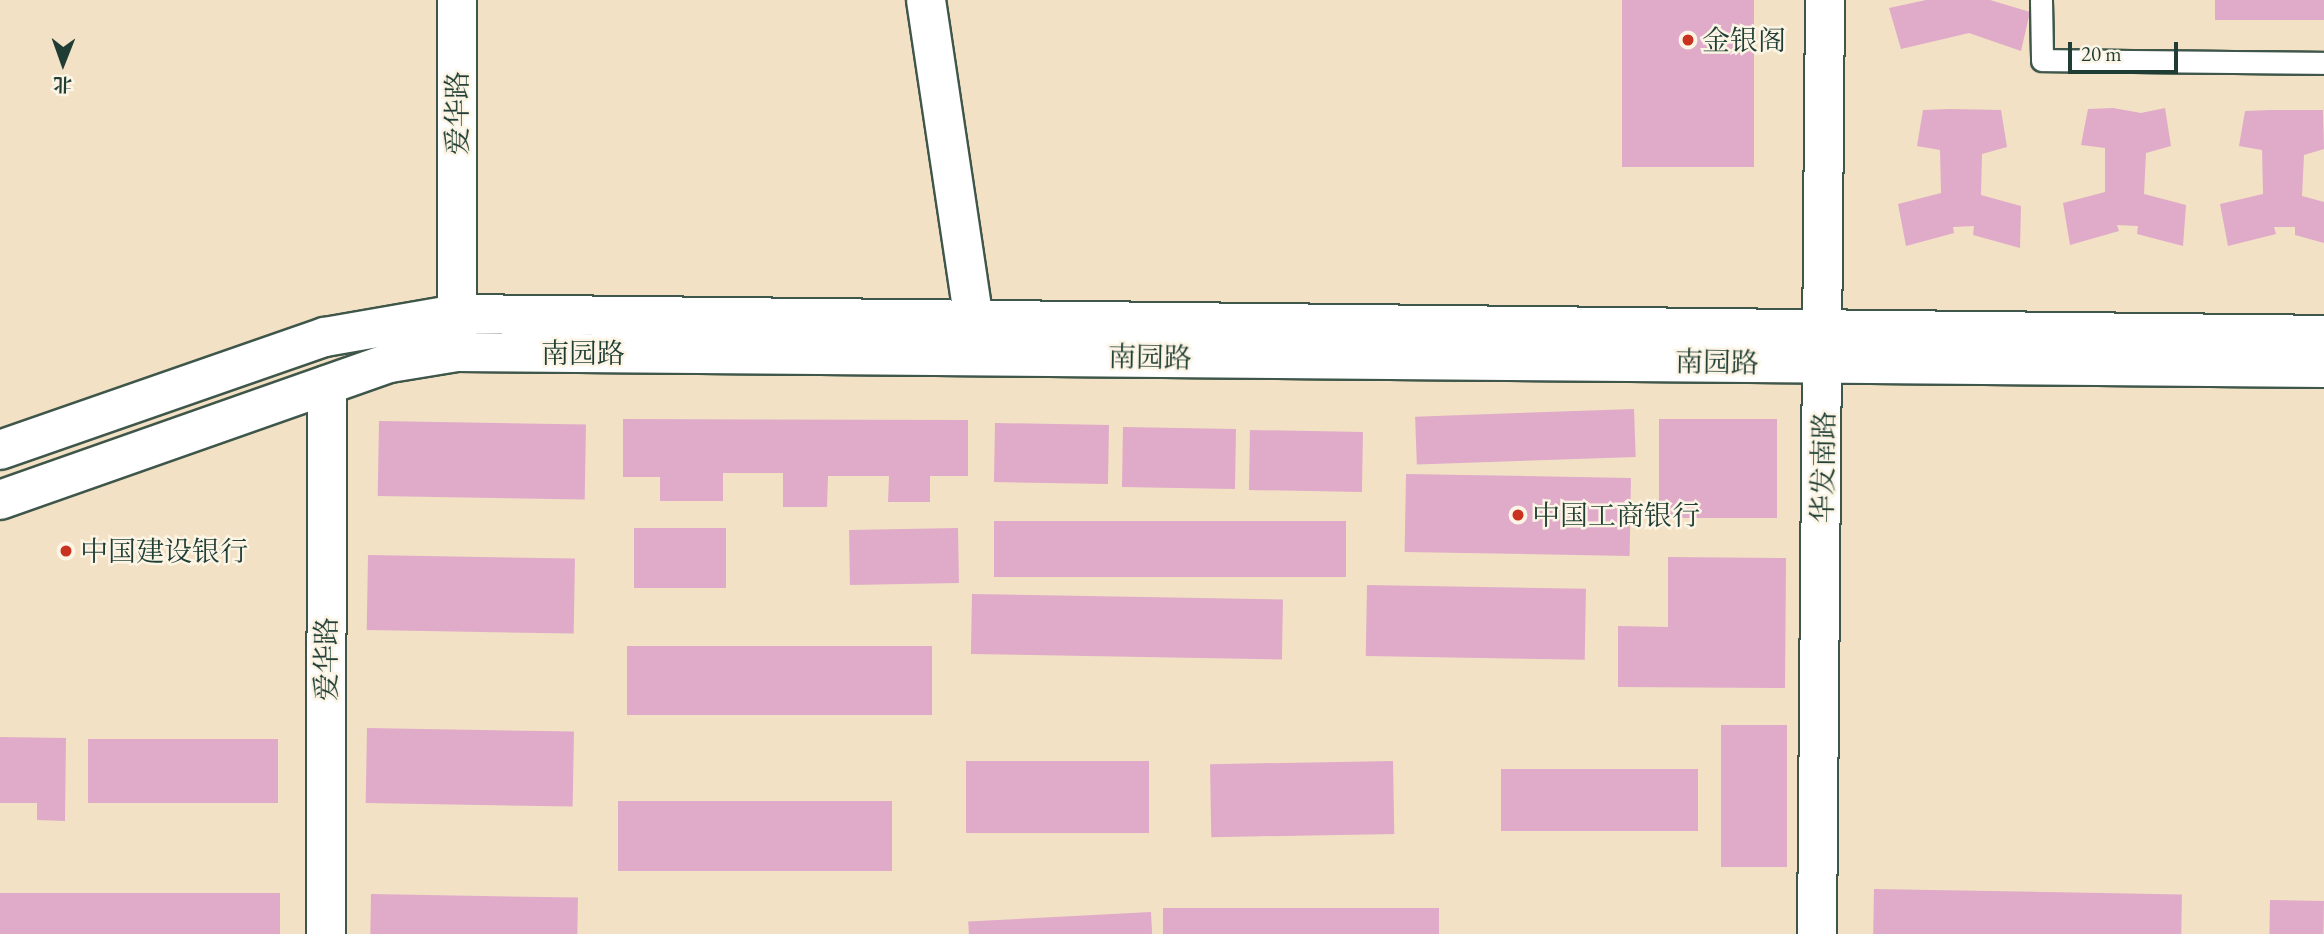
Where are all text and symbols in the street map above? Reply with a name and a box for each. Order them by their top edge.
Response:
place label: 金银阁 [1702,23,1786,57]
north arrow [28,28,98,98]
scale bar [2072,28,2182,72]
marker: 金银阁 [1680,32,1696,48]
text: 20 m [2081,40,2122,67]
street label: 爱华路 [440,71,474,155]
text: 北 [53,72,72,97]
street label: 南园路 [541,336,625,370]
street label: 南园路 [1108,339,1192,375]
street label: 南园路 [1675,344,1759,380]
street label: 华发南路 [1805,411,1841,523]
place label: 中国工商银行 [1532,498,1700,532]
marker: 中国工商银行 [1510,507,1526,523]
place label: 中国建设银行 [80,534,248,568]
marker: 中国建设银行 [58,543,74,559]
street label: 爱华路 [309,617,343,701]

